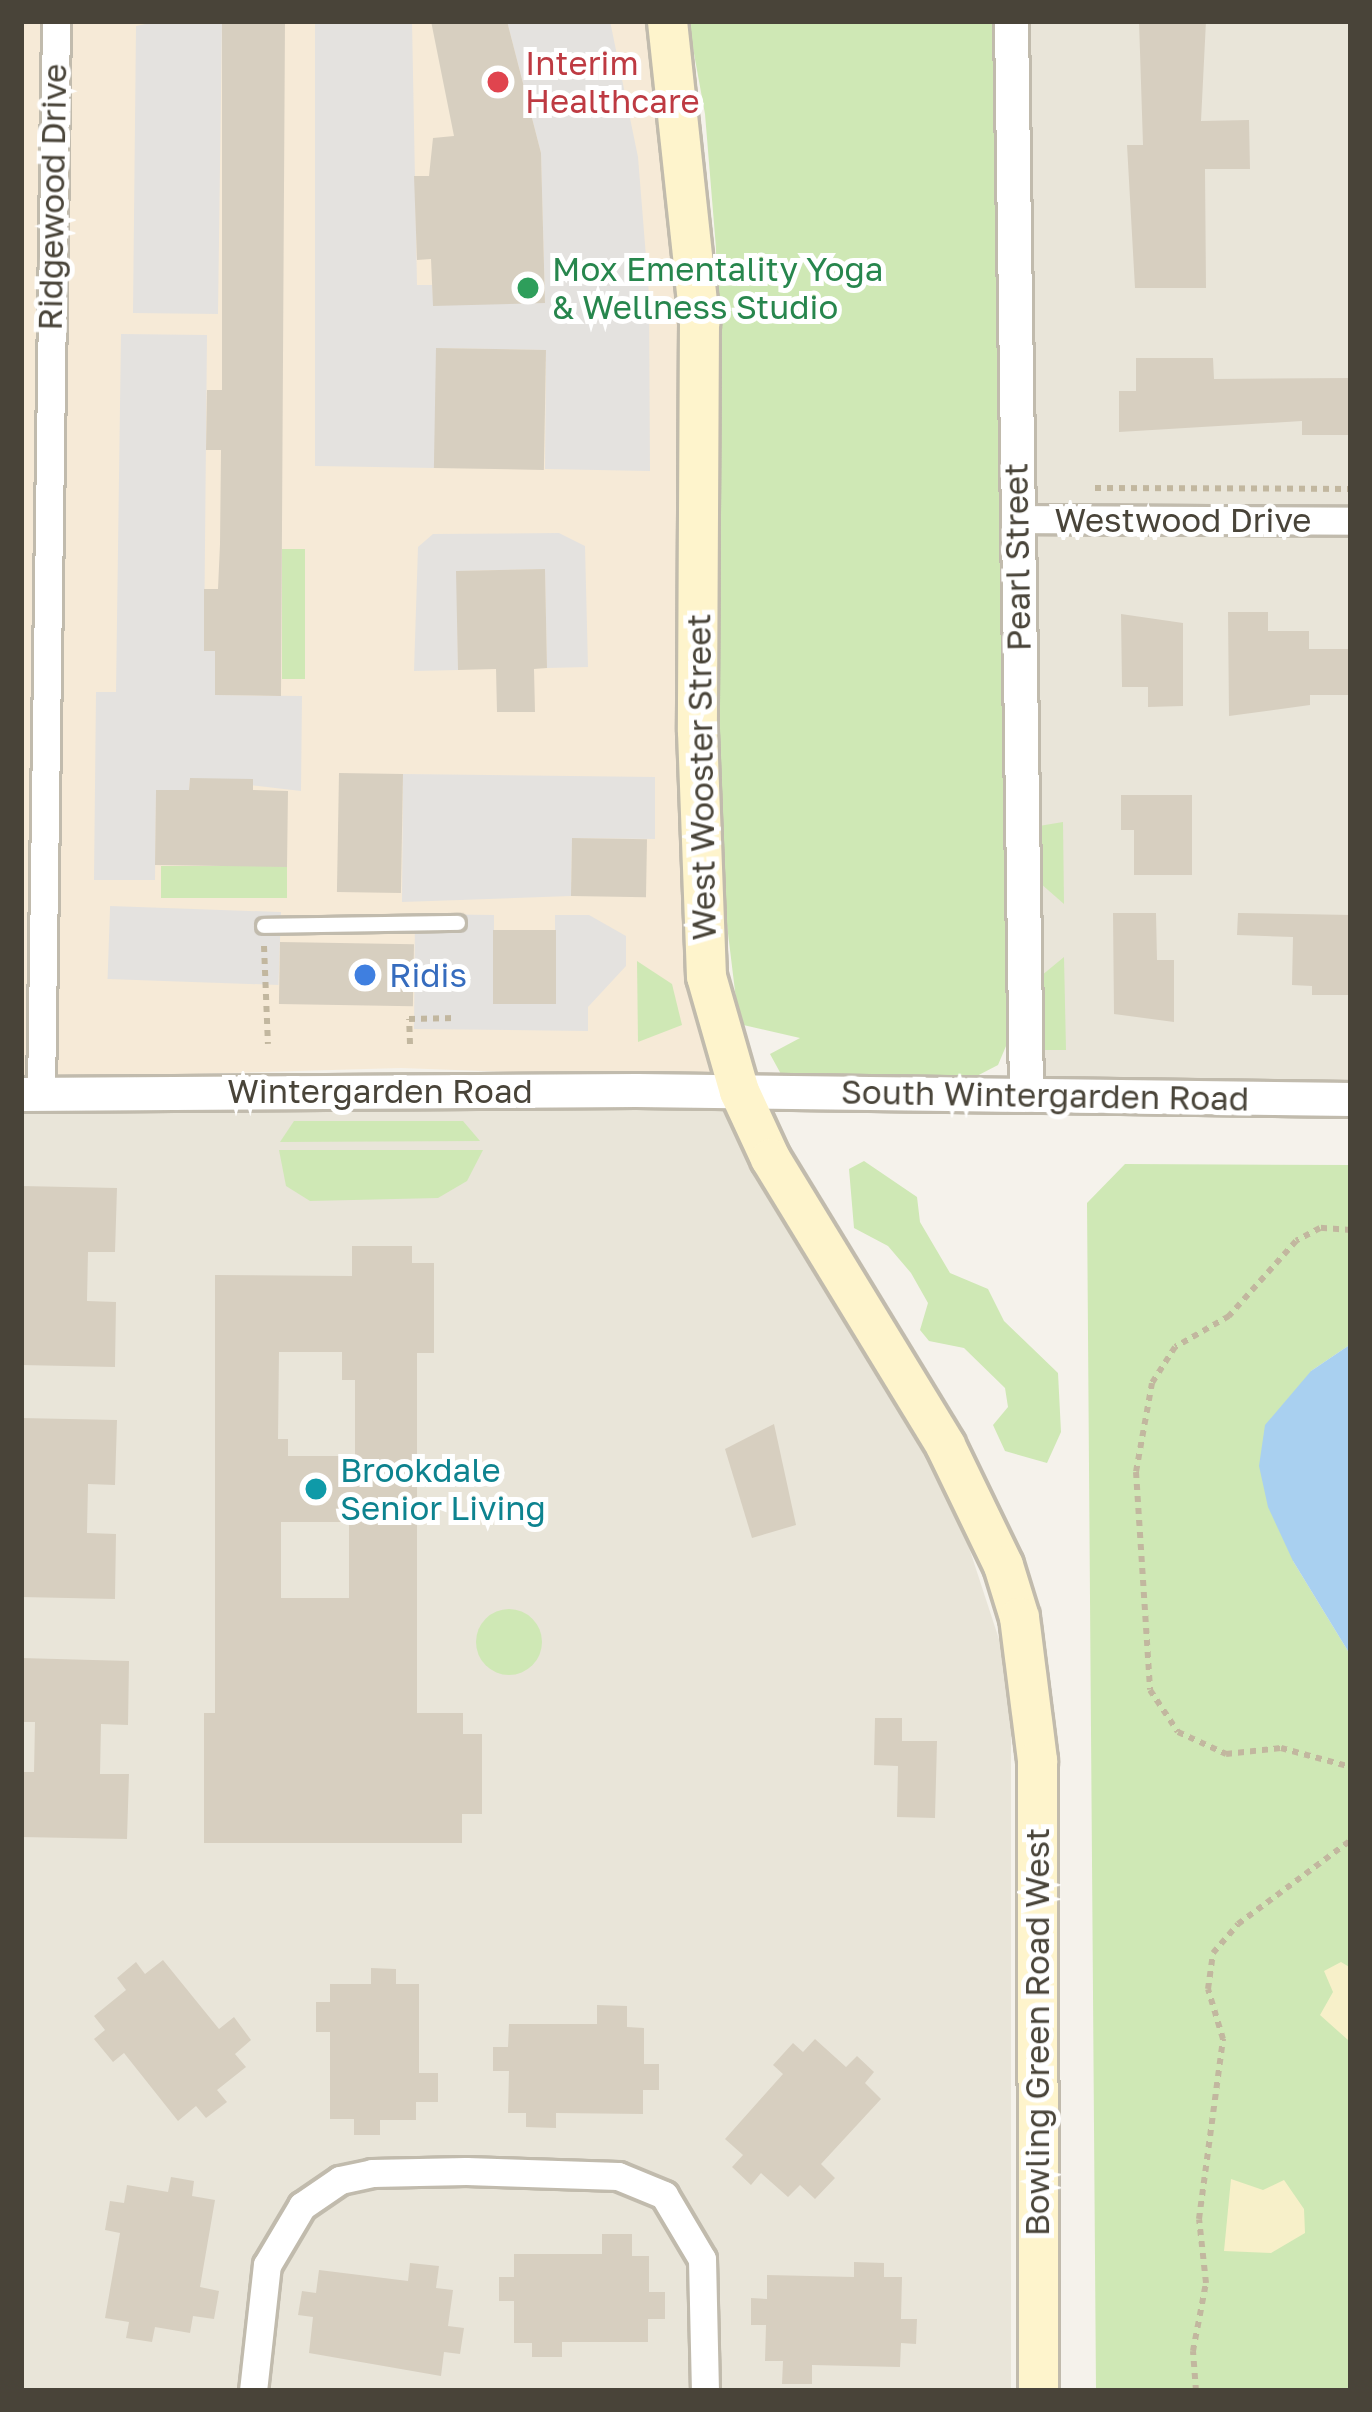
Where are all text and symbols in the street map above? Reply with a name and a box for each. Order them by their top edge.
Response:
place label: Interim Healthcare [525,43,700,121]
street label: Ridgewood Drive [30,63,74,331]
marker: Interim Healthcare [482,66,514,98]
place label: Mox Ementality Yoga & Wellness Studio [552,249,883,327]
marker: Mox Ementality Yoga & Wellness Studio [515,275,541,301]
street label: Pearl Street [996,462,1038,652]
street label: Westwood Drive [1055,500,1311,540]
street label: West Wooster Street [678,613,724,941]
place label: Ridis [389,955,467,995]
marker: Ridis [352,962,378,988]
street label: Wintergarden Road [227,1071,533,1111]
street label: South Wintergarden Road [841,1072,1249,1118]
place label: Brookdale Senior Living [340,1450,546,1528]
marker: Brookdale Senior Living [303,1476,329,1502]
street label: Bowling Green Road West [1017,1828,1057,2236]

